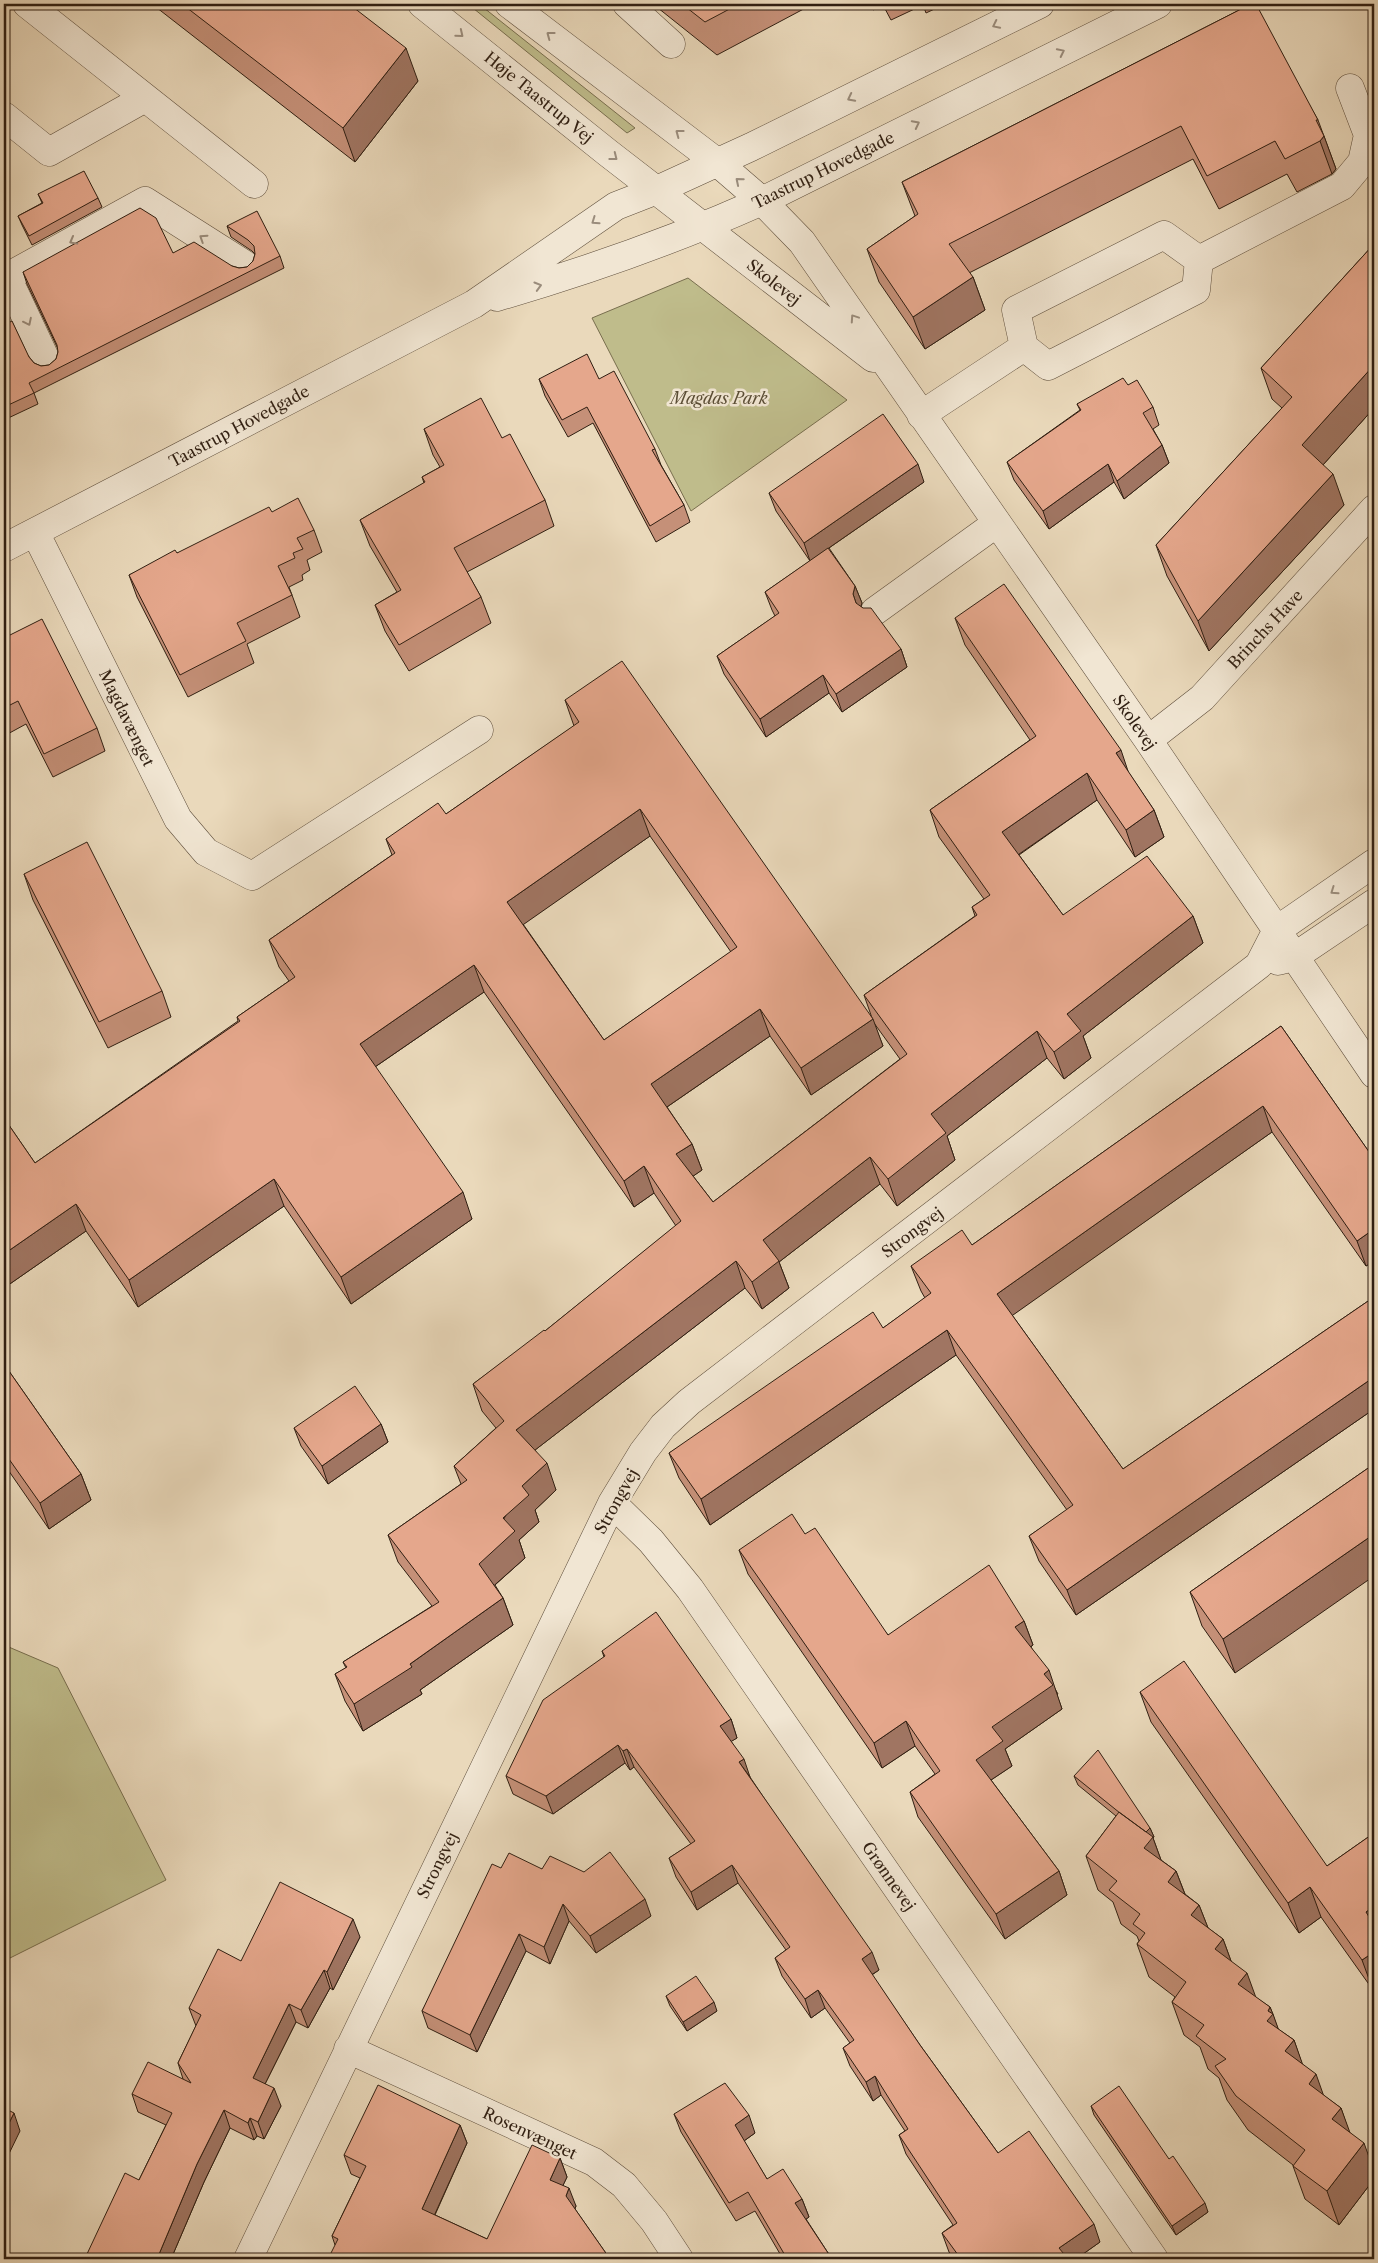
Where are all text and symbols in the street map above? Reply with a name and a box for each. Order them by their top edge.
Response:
one-way arrow [992,19,1001,30]
one-way arrow [454,29,463,37]
one-way arrow [546,32,556,41]
street label: Høje Taastrup Vej [481,47,597,147]
one-way arrow [1056,48,1065,58]
one-way arrow [847,92,856,102]
one-way arrow [910,121,919,131]
street label: Taastrup Hovedgade [749,127,897,213]
one-way arrow [676,131,685,139]
one-way arrow [609,152,618,161]
one-way arrow [736,178,745,187]
one-way arrow [591,215,601,224]
one-way arrow [69,235,78,245]
one-way arrow [199,235,208,245]
street label: Skolevej [743,255,805,309]
one-way arrow [533,281,541,291]
one-way arrow [851,314,860,324]
one-way arrow [22,317,32,326]
street label: Taastrup Hovedgade [166,381,312,471]
park label: Magdas Park [669,388,768,408]
street label: Brinchs Have [1223,585,1307,673]
street label: Magdavænget [95,666,159,770]
street label: Skolevej [1109,690,1161,754]
one-way arrow [1330,885,1340,894]
street label: Strongvej [877,1202,947,1262]
street label: Strongvej [590,1465,642,1537]
street label: Strongvej [412,1828,462,1902]
street label: Grønnevej [858,1838,920,1914]
street label: Rosenvænget [480,2102,581,2164]

